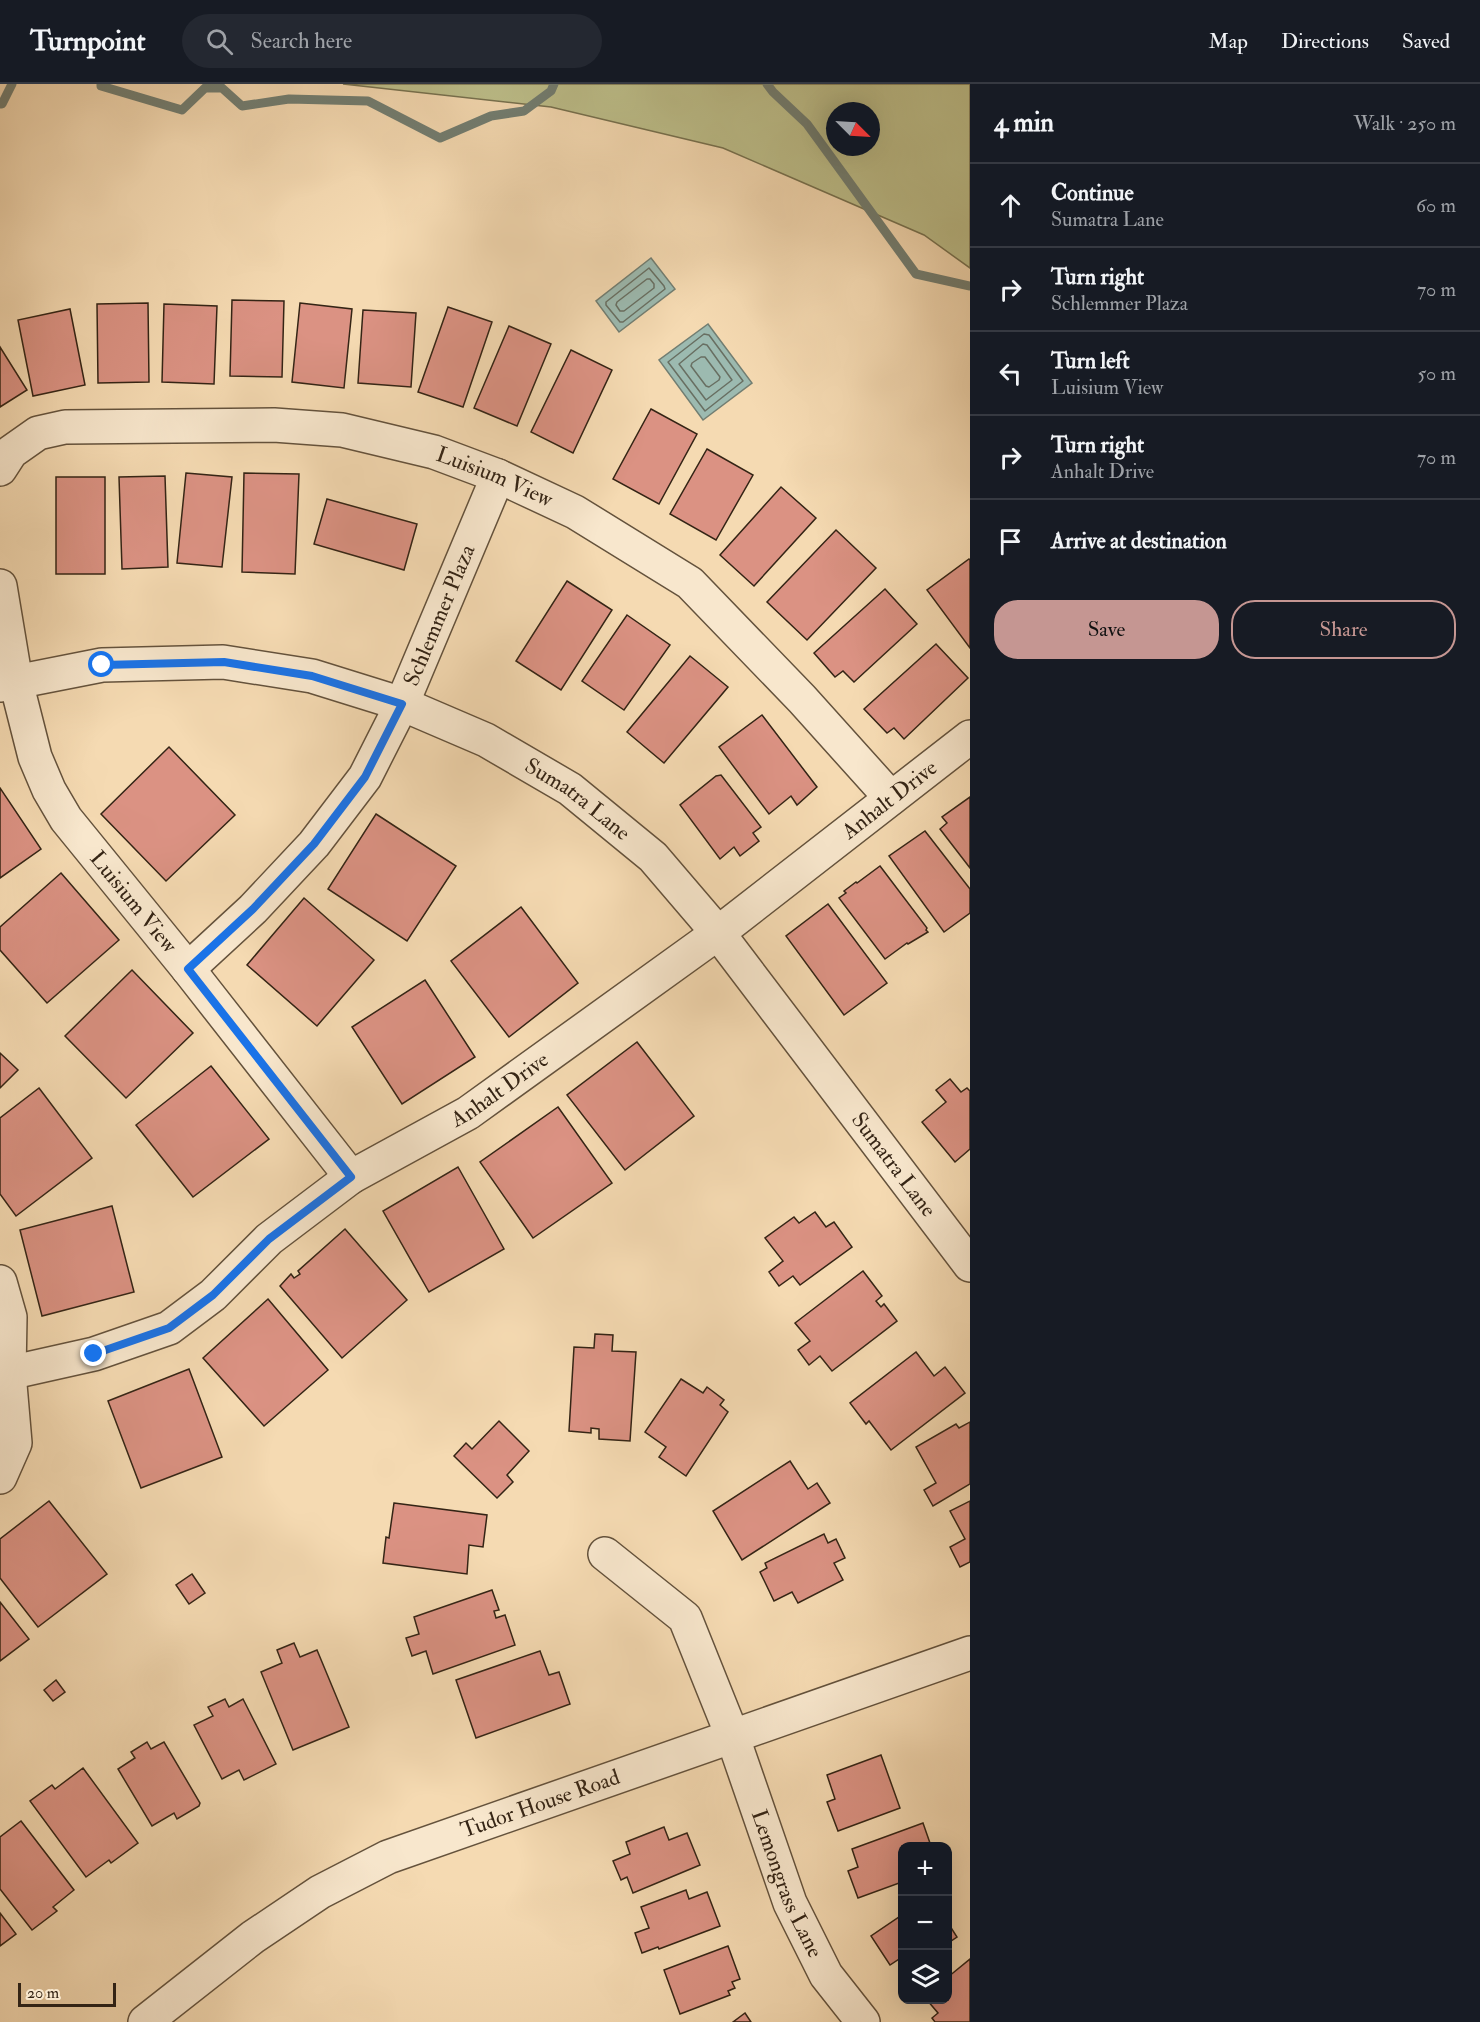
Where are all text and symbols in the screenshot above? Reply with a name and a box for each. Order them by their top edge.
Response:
search box [182,14,602,68]
text: Turnpoint [30,24,146,59]
icon: search [203,25,236,58]
text: Search here [251,27,352,55]
text: Map [1208,28,1248,55]
text: Directions [1281,28,1369,55]
text: Saved [1402,28,1450,55]
north arrow [826,102,880,156]
text: 4 min [994,107,1054,139]
text: Walk · 250 m [1353,111,1456,136]
text: Continue [1051,179,1134,207]
icon: ahead [994,189,1027,222]
text: 60 m [1416,193,1456,218]
text: Sumatra Lane [1051,207,1164,232]
text: Turn right [1051,263,1144,291]
icon: right [994,273,1027,306]
text: 70 m [1417,277,1456,302]
text: Schlemmer Plaza [1051,291,1188,316]
text: Turn left [1051,347,1130,375]
icon: left [994,357,1027,390]
text: 50 m [1417,361,1456,386]
text: Luisium View [1051,375,1163,400]
text: Turn right [1051,431,1144,459]
street label: Luisium View [432,440,558,514]
icon: right [994,441,1027,474]
text: 70 m [1417,445,1456,470]
text: Anhalt Drive [1051,459,1154,484]
icon: arrive [994,525,1027,558]
text: Arrive at destination [1051,527,1227,555]
street label: Schlemmer Plaza [397,539,482,690]
button: Save [994,600,1219,659]
button: Share [1231,600,1456,659]
route start [88,651,114,677]
street label: Sumatra Lane [520,752,636,847]
street label: Anhalt Drive [835,754,943,846]
street label: Luisium View [84,845,184,959]
street label: Anhalt Drive [445,1045,554,1134]
street label: Sumatra Lane [845,1107,942,1223]
route end [80,1340,106,1366]
street label: Tudor House Road [457,1763,624,1844]
street label: Lemongrass Lane [745,1806,829,1962]
map controls [898,1842,952,2004]
button: + [898,1842,952,1896]
button: − [898,1896,952,1950]
button: layers [898,1950,952,2004]
scale bar [18,1980,116,2008]
text: 20 m [27,1983,59,2003]

